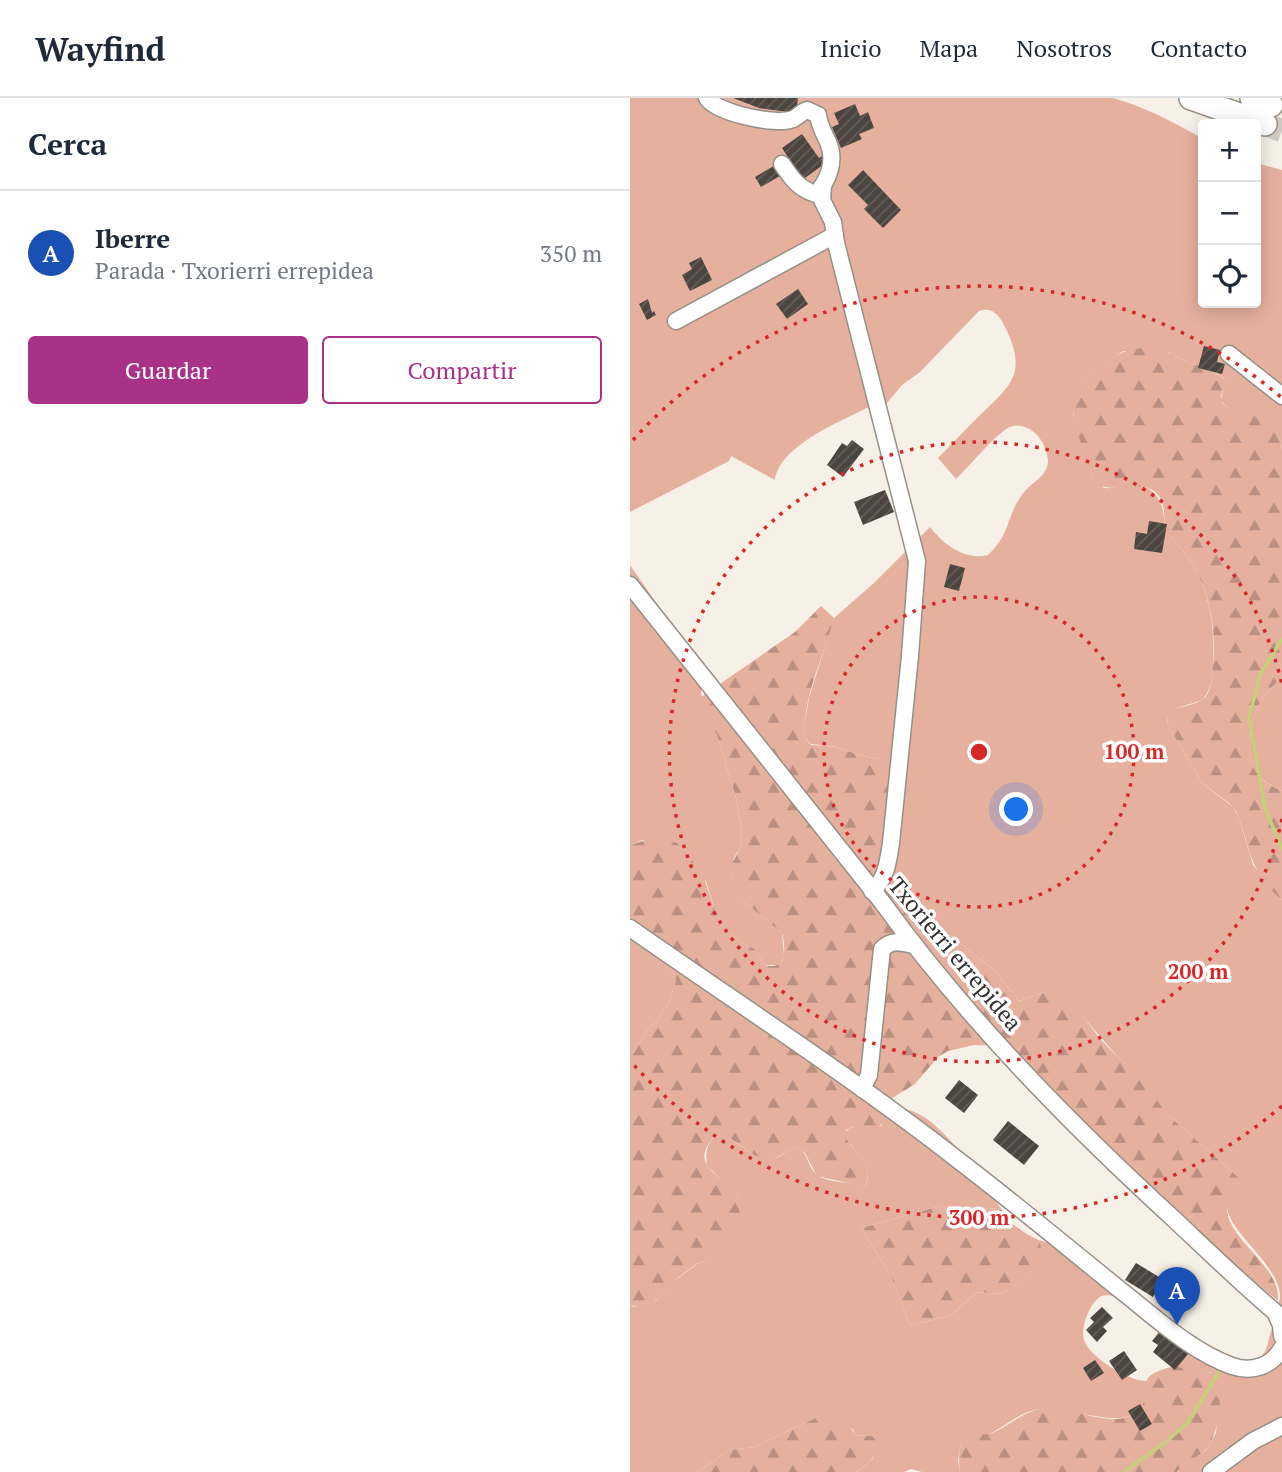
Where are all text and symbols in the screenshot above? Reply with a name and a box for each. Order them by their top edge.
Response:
text: Wayfind [35,27,165,70]
text: Inicio [820,32,882,64]
text: Mapa [920,32,978,64]
text: Nosotros [1016,32,1112,64]
text: Contacto [1150,32,1247,64]
map controls [1198,119,1261,308]
button: + [1198,119,1261,182]
text: Cerca [28,124,107,164]
button: − [1198,182,1261,245]
text: Iberre [95,221,170,255]
text: A [43,238,59,269]
text: 350 m [540,238,602,269]
button: locate [1198,245,1261,308]
text: Parada · Txorierri errepidea [95,255,374,286]
button: Guardar [28,336,308,404]
button: Compartir [322,336,602,404]
text: 100 m [1104,737,1165,765]
centre of rings [967,740,991,764]
your location [999,792,1033,826]
street label: Txorierri errepidea [882,870,1029,1038]
text: 200 m [1168,957,1229,985]
text: 300 m [949,1203,1010,1231]
pin: A [1154,1267,1200,1325]

